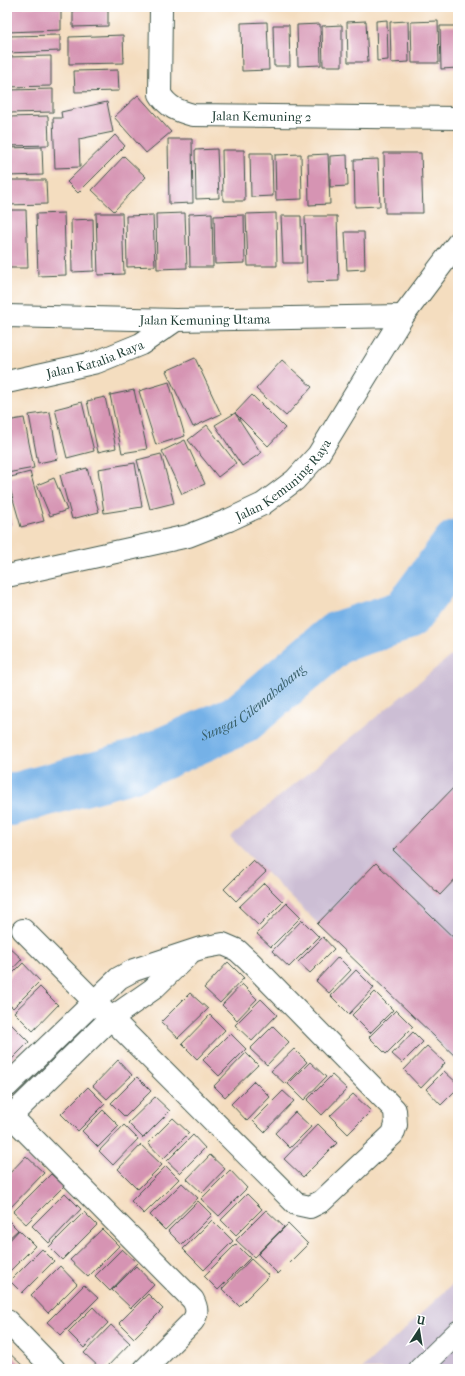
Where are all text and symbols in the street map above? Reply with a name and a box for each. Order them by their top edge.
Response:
street label: Jalan Kemuning 2 [211,108,312,124]
street label: Jalan Kemuning Utama [138,311,271,328]
street label: Jalan Katalia Raya [44,336,147,381]
street label: Jalan Kemuning Raya [232,435,334,524]
water label: Sungai Cilemahabang [196,660,309,745]
north arrow [399,1310,439,1350]
text: U [414,1313,427,1328]

